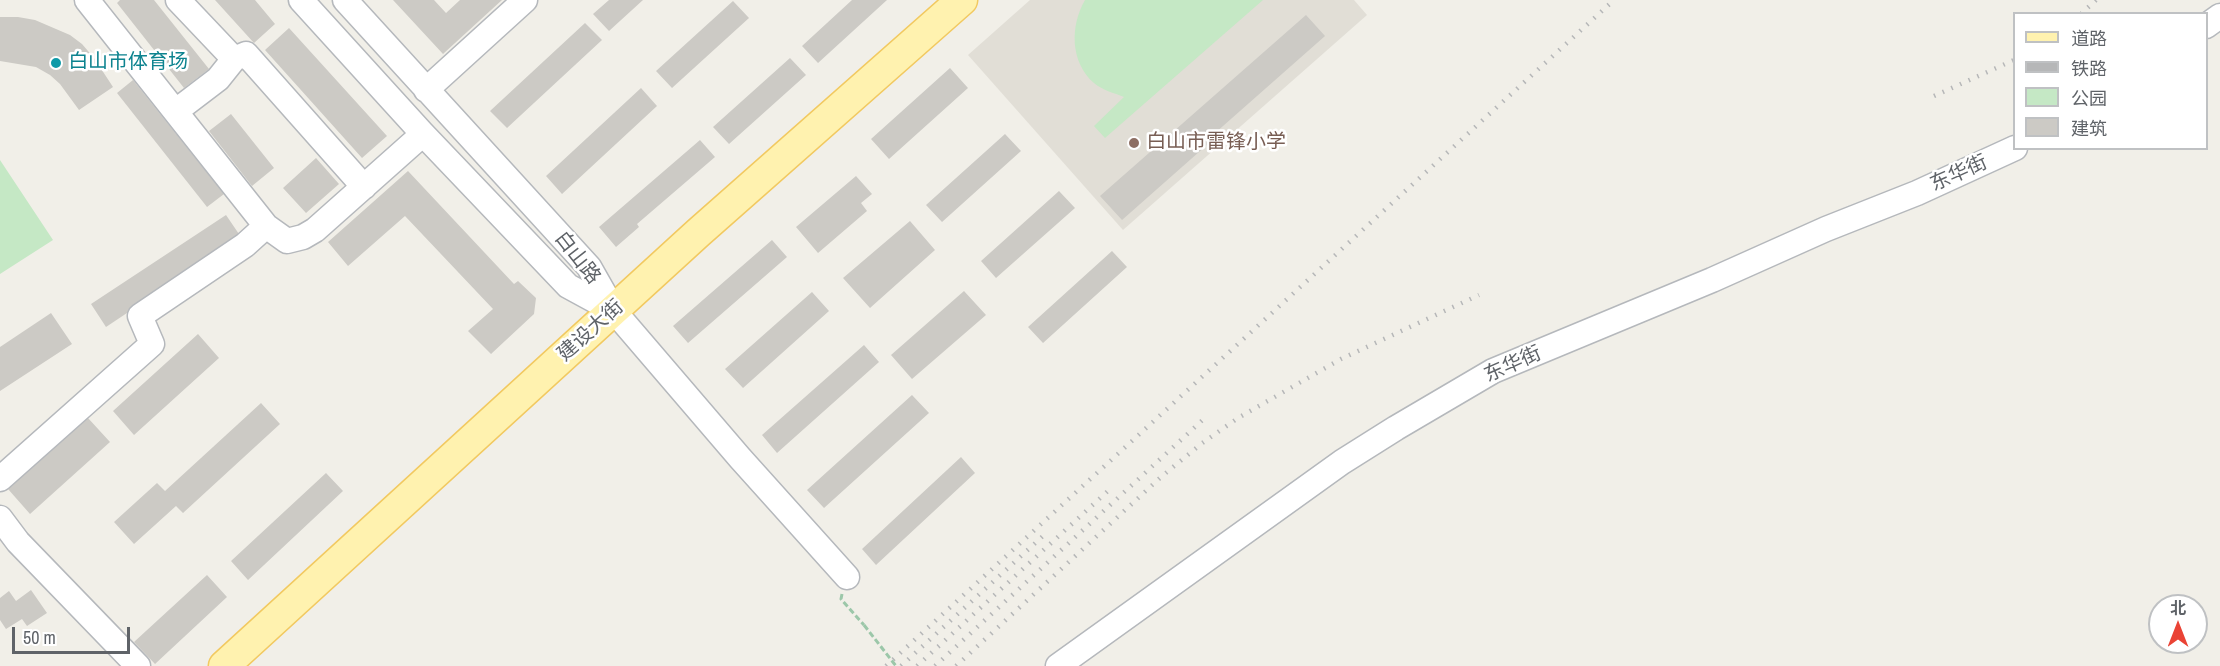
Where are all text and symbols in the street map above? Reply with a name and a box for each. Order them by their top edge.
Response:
legend [2013,12,2208,150]
text: 道路 [2071,26,2107,51]
place label: 白山市体育场 [68,51,188,75]
marker: 白山市体育场 [49,56,63,70]
text: 铁路 [2071,56,2107,81]
text: 公园 [2071,86,2107,111]
text: 建筑 [2071,116,2107,141]
place label: 白山市雷锋小学 [1146,131,1286,155]
marker: 白山市雷锋小学 [1127,136,1141,150]
street label: 东华街 [1927,151,1991,197]
street label: 白山路 [549,227,605,289]
street label: 建设大街 [553,295,629,367]
street label: 东华街 [1481,342,1545,388]
north arrow [2148,594,2208,654]
text: 北 [2170,597,2186,619]
scale bar [15,615,134,653]
text: 50 m [23,625,56,650]

